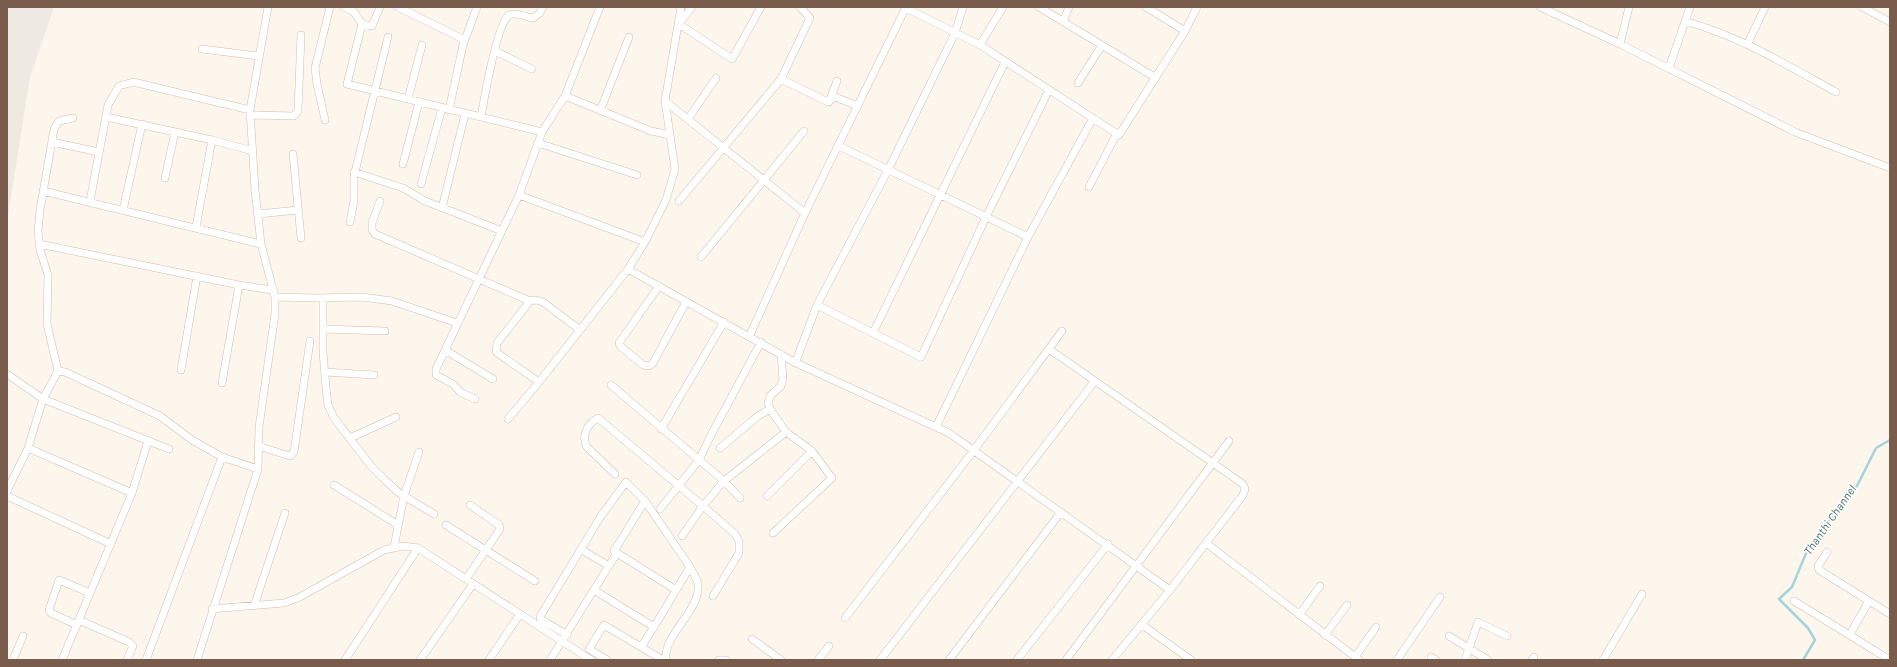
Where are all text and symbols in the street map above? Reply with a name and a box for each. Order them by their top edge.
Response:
water label: Thanthi Channel [1801,483,1859,557]

